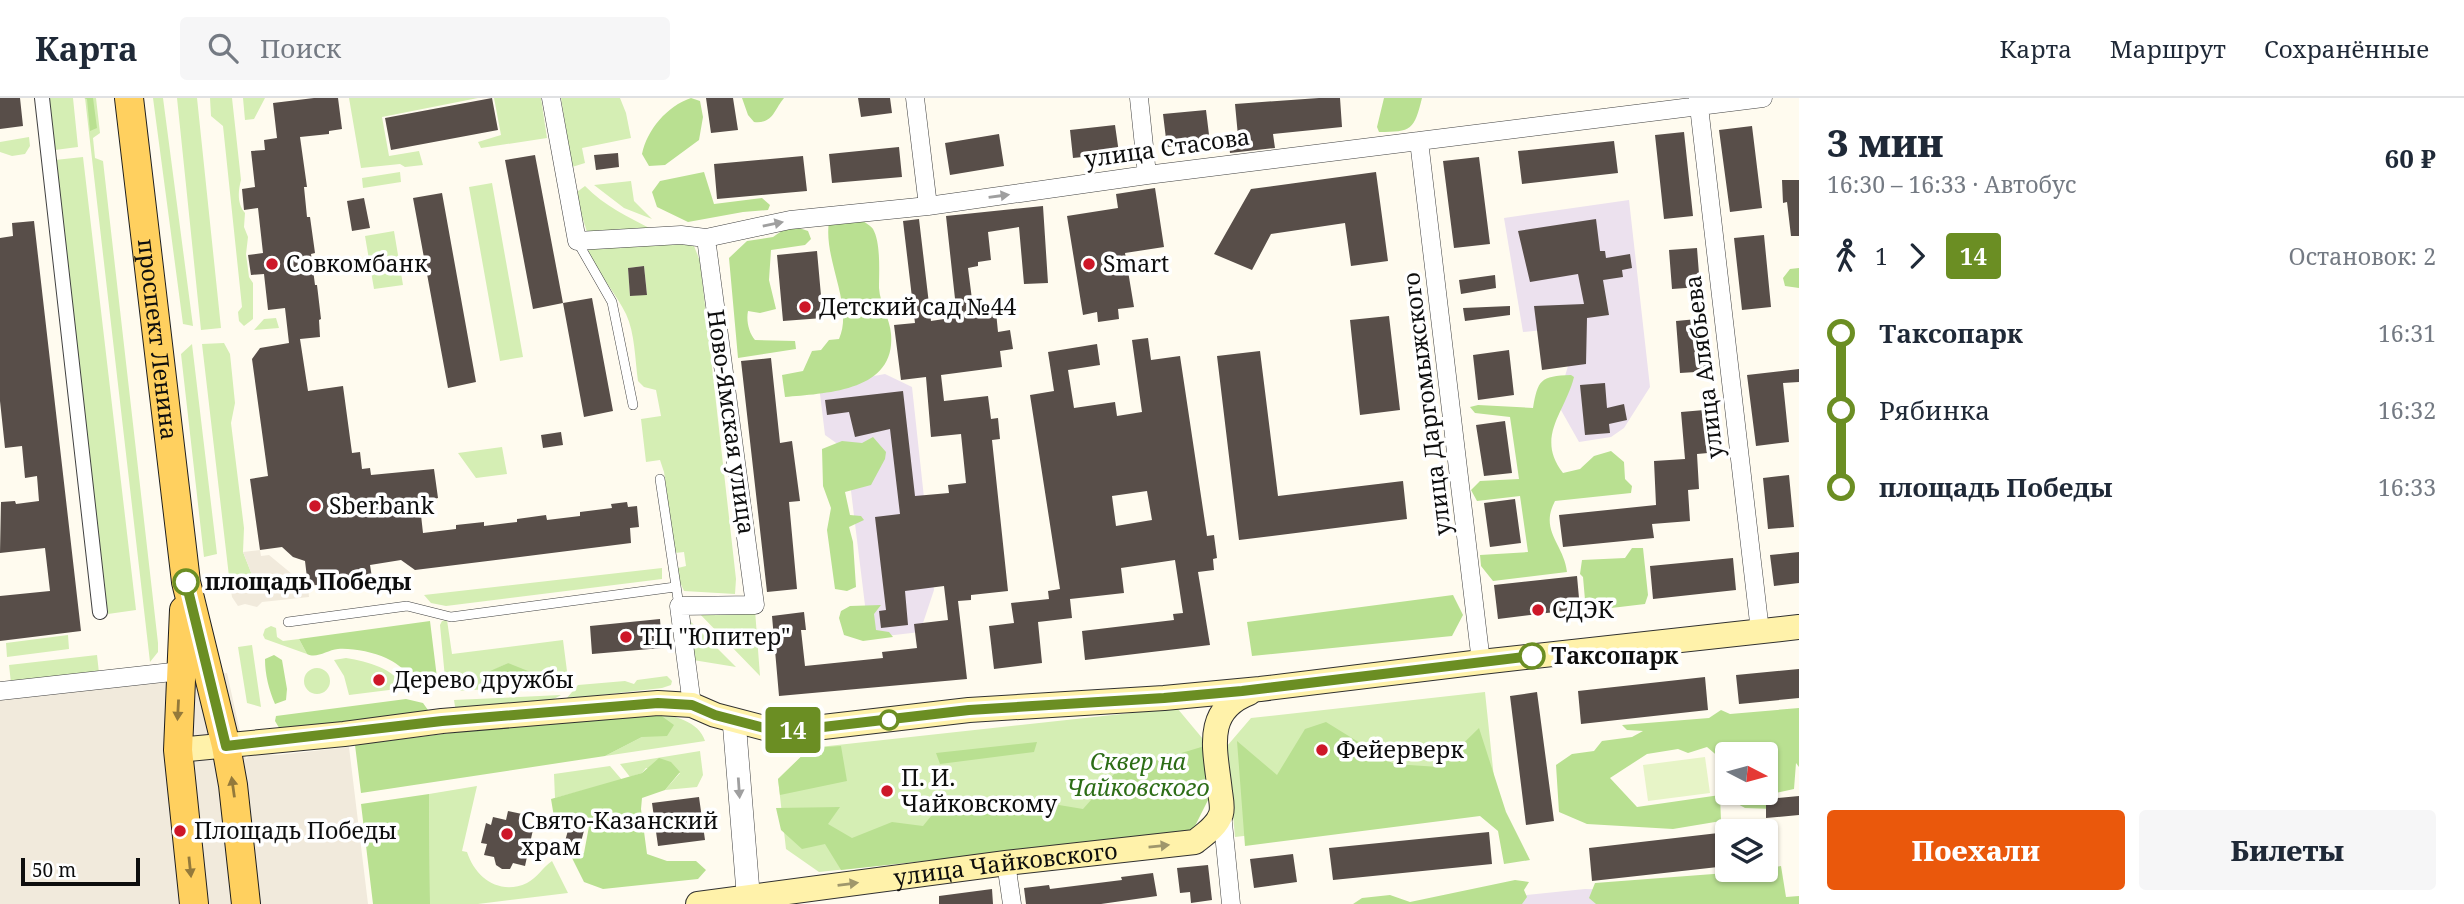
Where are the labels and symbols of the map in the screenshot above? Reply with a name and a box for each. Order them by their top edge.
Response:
street label: улица Стасова [1082,120,1252,174]
one-way arrow [988,190,1010,201]
one-way arrow [762,218,784,229]
street label: проспект Ленина [131,237,186,442]
place label: Совкомбанк [286,247,428,279]
place label: Smart [1103,247,1169,279]
marker: Совкомбанк [264,256,280,272]
marker: Smart [1081,256,1097,272]
street label: улица Даргомыжского [1394,271,1458,537]
street label: улица Алябьева [1676,274,1730,461]
place label: Детский сад №44 [819,290,1017,322]
marker: Детский сад №44 [797,299,813,315]
street label: Ново-Ямская улица [700,307,764,537]
place label: Sberbank [329,489,435,521]
marker: Sberbank [307,498,323,514]
place label: площадь Победы [205,565,411,597]
marker: площадь Победы [173,569,199,595]
place label: СДЭК [1552,593,1615,625]
marker: СДЭК [1530,602,1546,618]
place label: ТЦ "Юпитер" [640,620,790,652]
marker: ТЦ "Юпитер" [618,629,634,645]
place label: Таксопарк [1551,639,1679,671]
marker: Таксопарк [1519,643,1545,669]
place label: Дерево дружбы [393,663,574,695]
marker: Дерево дружбы [371,672,387,688]
one-way arrow [173,700,184,722]
line badge: 14 [762,707,824,753]
unlabelled marker [879,710,899,730]
place label: Фейерверк [1336,733,1464,765]
marker: Фейерверк [1314,742,1330,758]
north arrow [1715,742,1778,805]
park label: Сквер на Чайковского [1066,745,1210,803]
place label: П. И. Чайковскому [901,761,1058,819]
one-way arrow [227,776,238,798]
one-way arrow [734,777,745,799]
marker: П. И. Чайковскому [879,783,895,799]
place label: Свято-Казанский храм [521,804,718,862]
place label: Площадь Победы [194,814,397,846]
marker: Площадь Победы [172,823,188,839]
marker: Свято-Казанский храм [499,826,515,842]
street label: улица Чайковского [891,834,1119,893]
one-way arrow [1148,840,1170,851]
scale bar [21,855,140,887]
one-way arrow [185,856,196,878]
one-way arrow [837,878,859,889]

